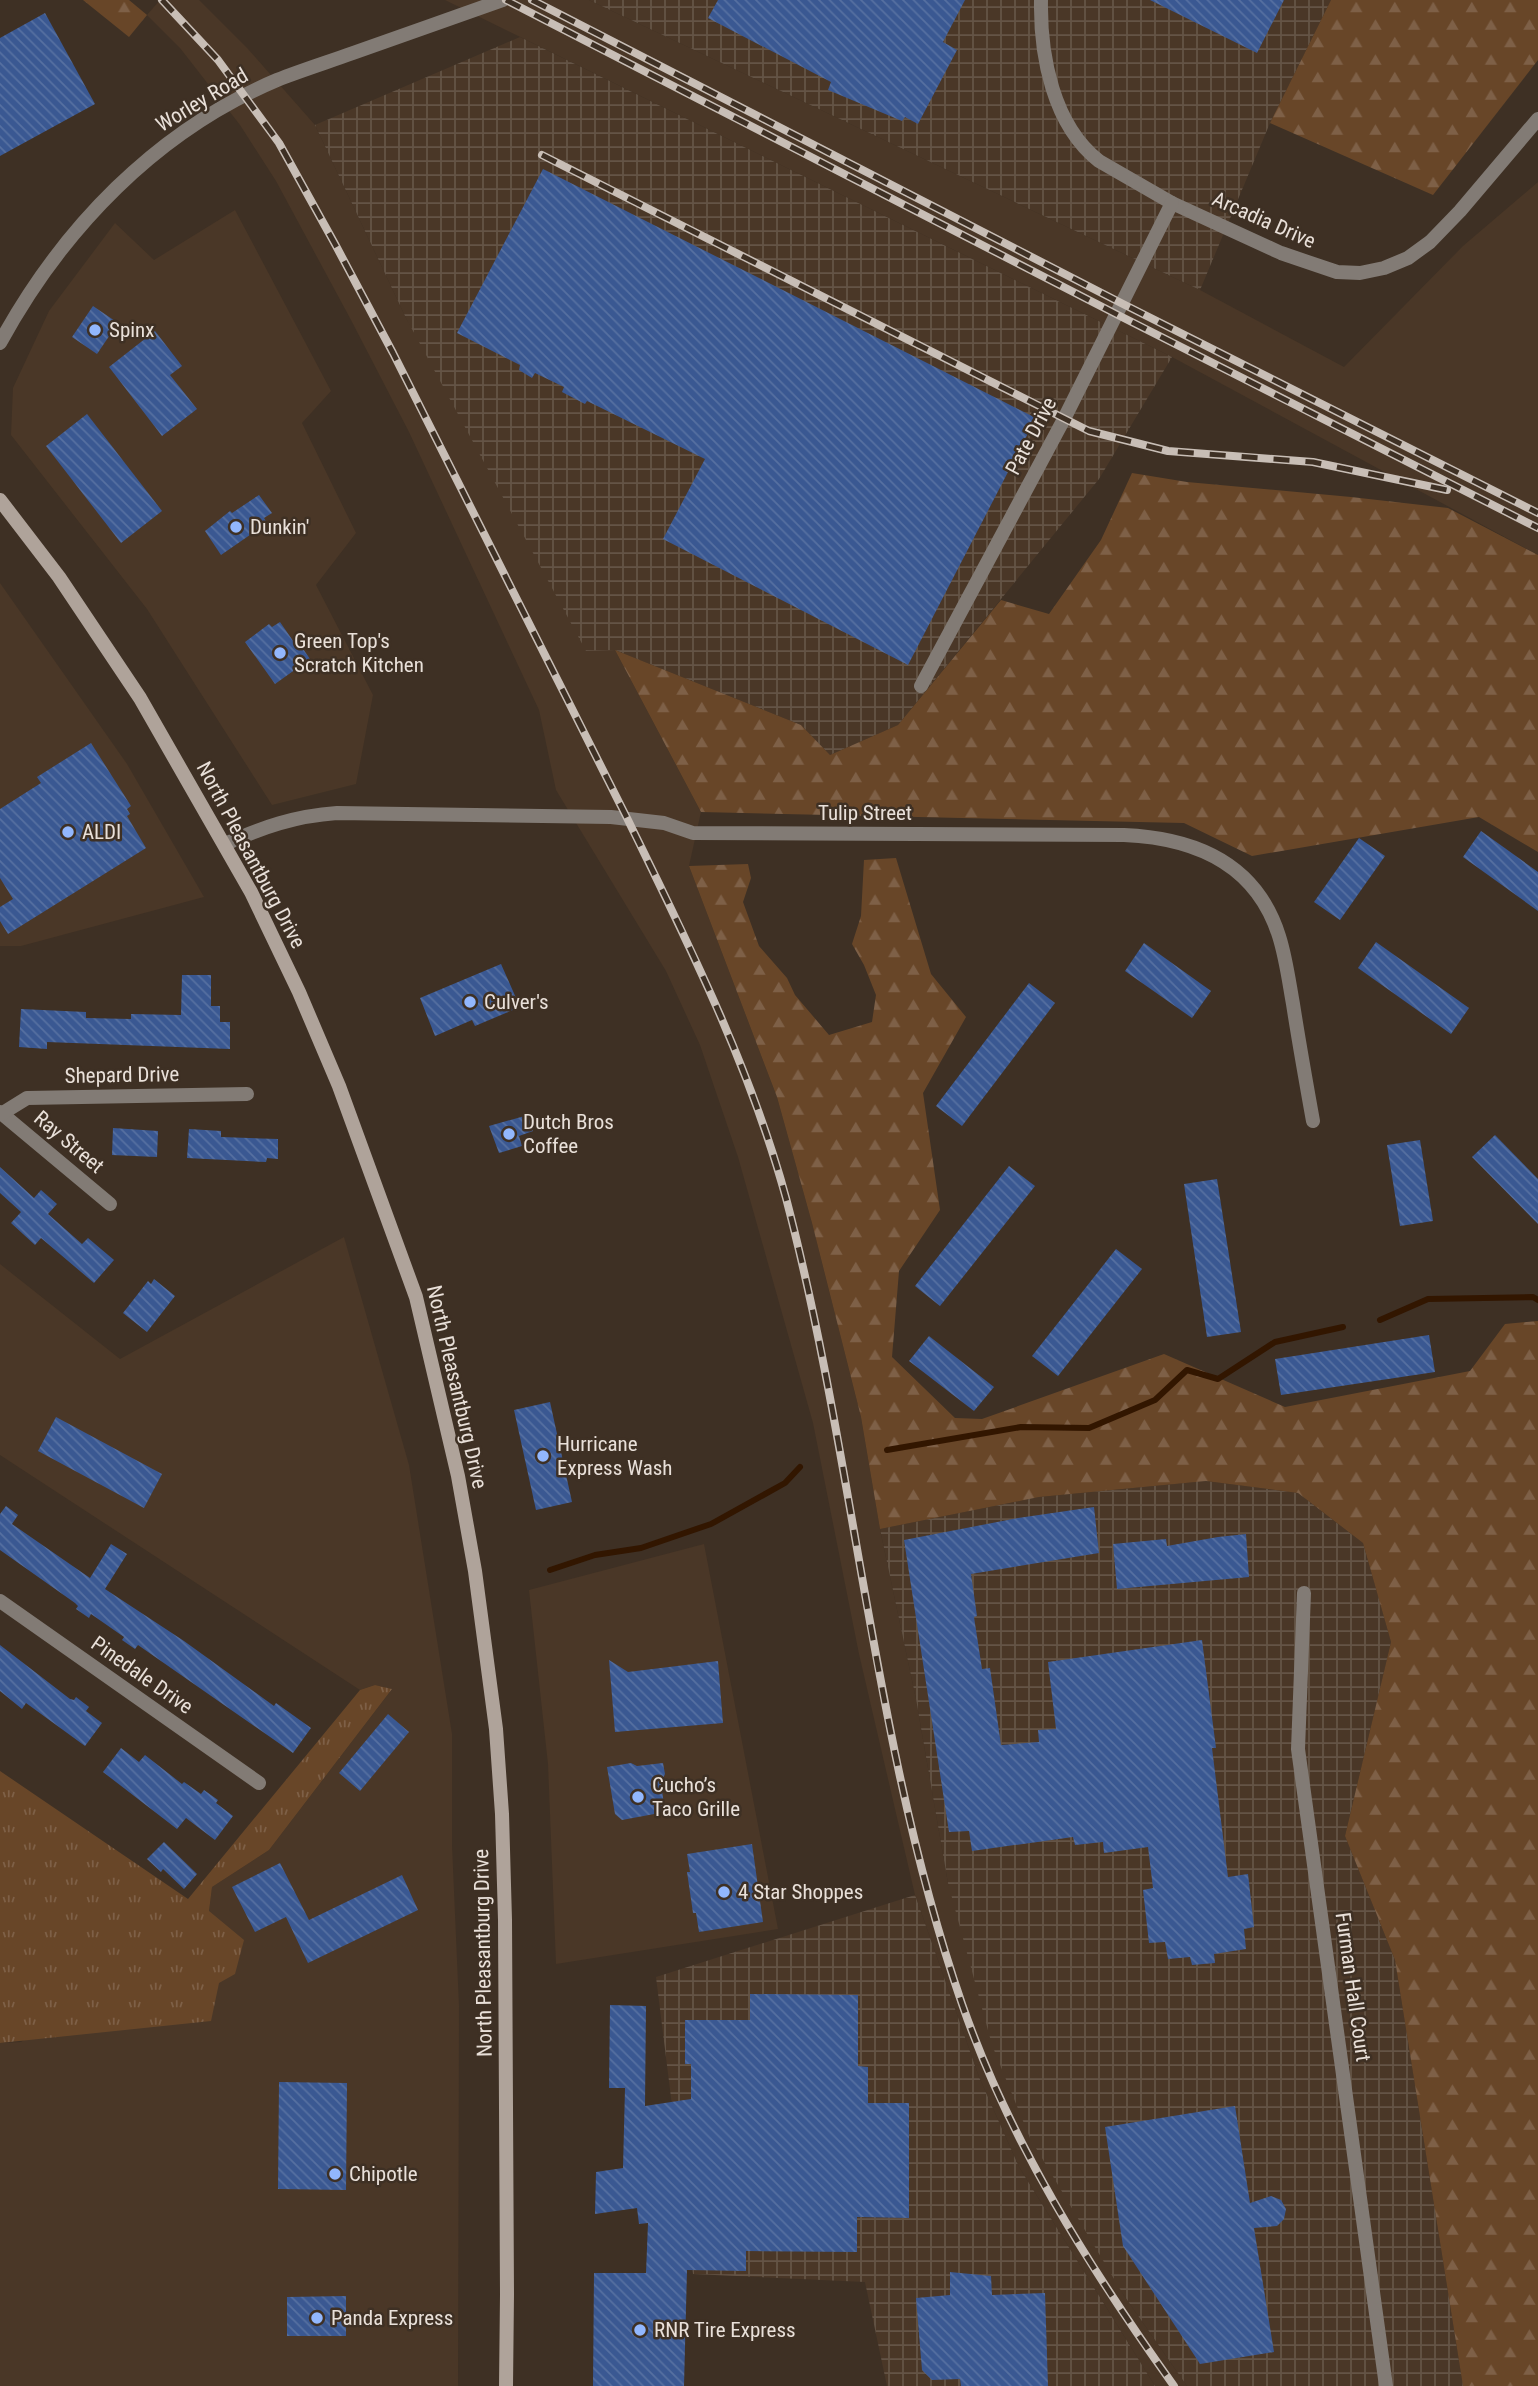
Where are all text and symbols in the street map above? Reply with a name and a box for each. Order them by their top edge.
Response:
street label: Worley Road [152,63,252,137]
street label: Arcadia Drive [1209,187,1319,253]
place label: Spinx [109,318,154,342]
marker: Spinx [87,322,103,338]
street label: Pate Drive [1001,393,1061,479]
place label: Dunkin' [250,515,309,539]
marker: Dunkin' [228,519,244,535]
place label: Green Top's Scratch Kitchen [294,629,424,677]
marker: Green Top's Scratch Kitchen [272,645,288,661]
street label: North Pleasantburg Drive [192,758,310,953]
street label: Tulip Street [818,801,912,825]
place label: ALDI [82,820,121,844]
marker: ALDI [60,824,76,840]
place label: Culver's [484,990,549,1014]
marker: Culver's [462,994,478,1010]
street label: Shepard Drive [64,1062,180,1088]
street label: Ray Street [29,1106,109,1178]
place label: Dutch Bros Coffee [523,1110,614,1158]
marker: Dutch Bros Coffee [501,1126,517,1142]
street label: North Pleasantburg Drive [422,1283,492,1491]
place label: Hurricane Express Wash [557,1432,672,1480]
marker: Hurricane Express Wash [535,1448,551,1464]
street label: Pinedale Drive [87,1631,197,1719]
place label: Cucho’s Taco Grille [652,1773,740,1821]
marker: Cucho’s Taco Grille [630,1789,646,1805]
street label: North Pleasantburg Drive [469,1849,497,2057]
place label: 4 Star Shoppes [738,1880,863,1904]
marker: 4 Star Shoppes [716,1884,732,1900]
street label: Furman Hall Court [1331,1911,1375,2063]
place label: Chipotle [349,2162,418,2186]
marker: Chipotle [327,2166,343,2182]
place label: Panda Express [331,2306,453,2330]
marker: Panda Express [309,2310,325,2326]
place label: RNR Tire Express [654,2318,796,2342]
marker: RNR Tire Express [632,2322,648,2338]

